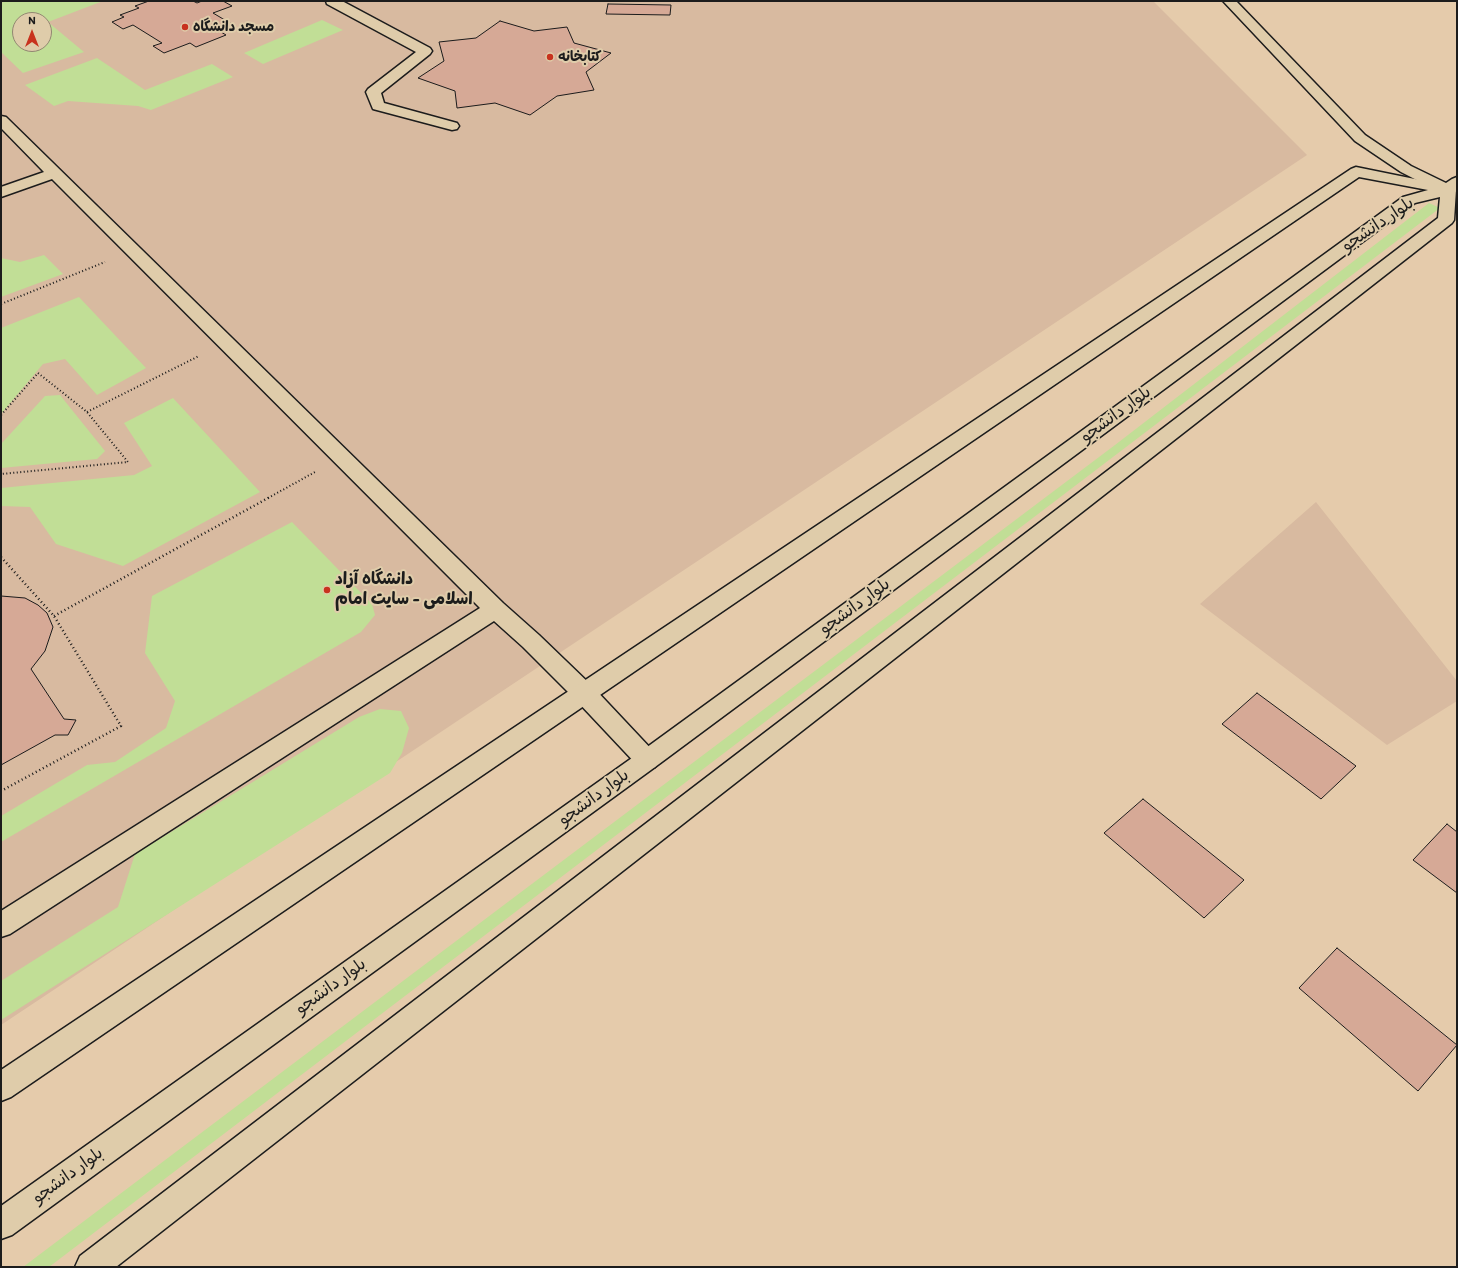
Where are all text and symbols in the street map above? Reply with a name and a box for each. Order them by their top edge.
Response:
north arrow [12,12,52,52]
text: N [28,14,36,27]
place label: مسجد دانشگاه [193,19,274,35]
marker: مسجد دانشگاه [180,22,190,32]
place label: کتابخانه [558,49,602,65]
marker: کتابخانه [545,52,555,62]
street label: بلوار دانشجو [1338,193,1418,257]
street label: بلوار دانشجو [1076,382,1156,448]
place label: دانشگاه آزاد اسلامی - سایت امام [335,570,473,610]
street label: بلوار دانشجو [815,574,895,640]
marker: دانشگاه آزاد اسلامی - سایت امام [322,585,332,595]
street label: بلوار دانشجو [554,765,634,831]
street label: بلوار دانشجو [291,954,371,1020]
street label: بلوار دانشجو [28,1143,108,1209]

